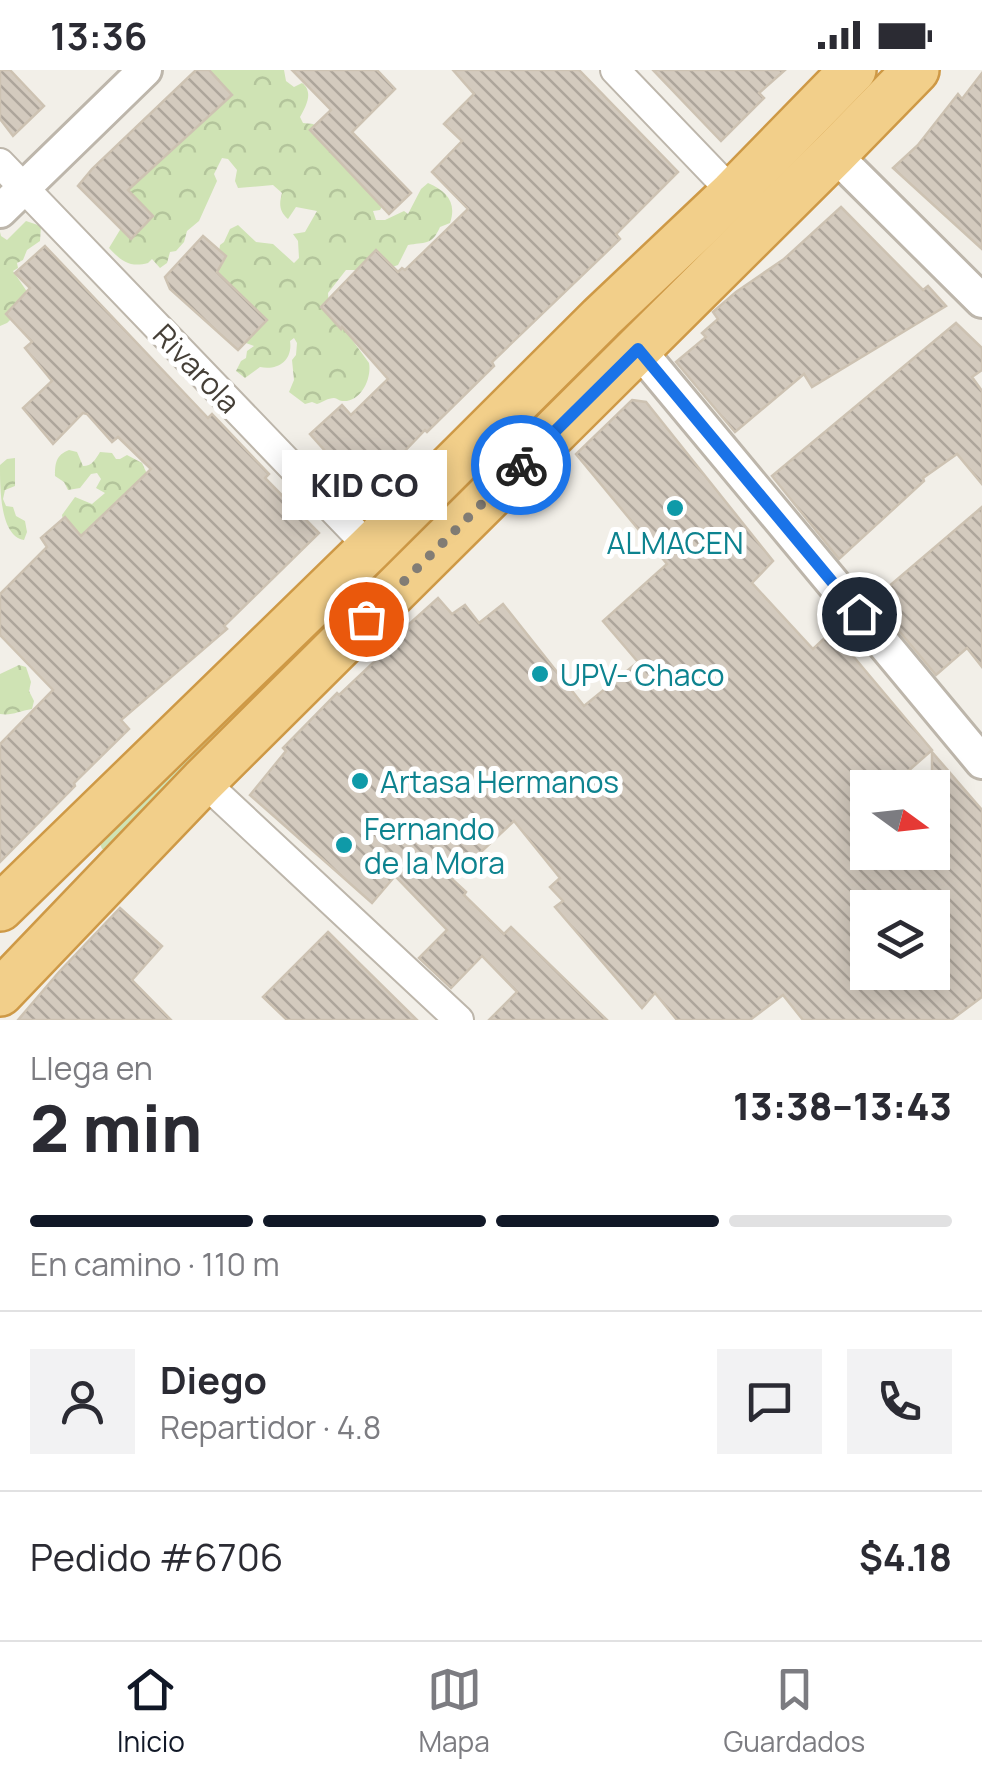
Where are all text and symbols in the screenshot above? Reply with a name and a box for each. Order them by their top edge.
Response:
text: 13:36 [50,9,147,61]
street label: Rivarola [144,315,250,421]
courier [471,415,571,515]
icon: bike [494,438,549,493]
callout: KID CO [284,449,448,519]
text: KID CO [310,463,419,507]
marker: ALMACEN [664,497,686,519]
place label: ALMACEN [606,522,744,563]
pin [817,572,902,657]
pin [324,577,409,662]
icon: home [832,587,887,642]
icon: bag [339,592,394,647]
place label: UPV- Chaco [560,654,724,695]
marker: UPV- Chaco [529,663,551,685]
place label: Artasa Hermanos [380,761,619,802]
marker: Artasa Hermanos [349,770,371,792]
north arrow [850,770,950,870]
map controls [850,770,950,990]
place label: Fernando de la Mora [364,808,505,883]
marker: Fernando de la Mora [333,834,355,856]
button: layers [850,890,950,990]
text: Llega en [30,1046,153,1090]
text: 13:38–13:43 [733,1079,952,1131]
text: 2 min [30,1083,202,1172]
text: En camino · 110 m [30,1242,280,1286]
button: person [30,1349,135,1454]
button: chat [717,1349,822,1454]
button: phone [847,1349,952,1454]
text: Diego [160,1353,267,1405]
text: Repartidor · 4.8 [160,1405,381,1449]
text: Pedido #6706 [30,1530,283,1582]
text: $4.18 [859,1530,952,1582]
tab: Inicio [117,1662,185,1760]
tab: Mapa [419,1662,490,1760]
tab: Guardados [723,1662,865,1760]

